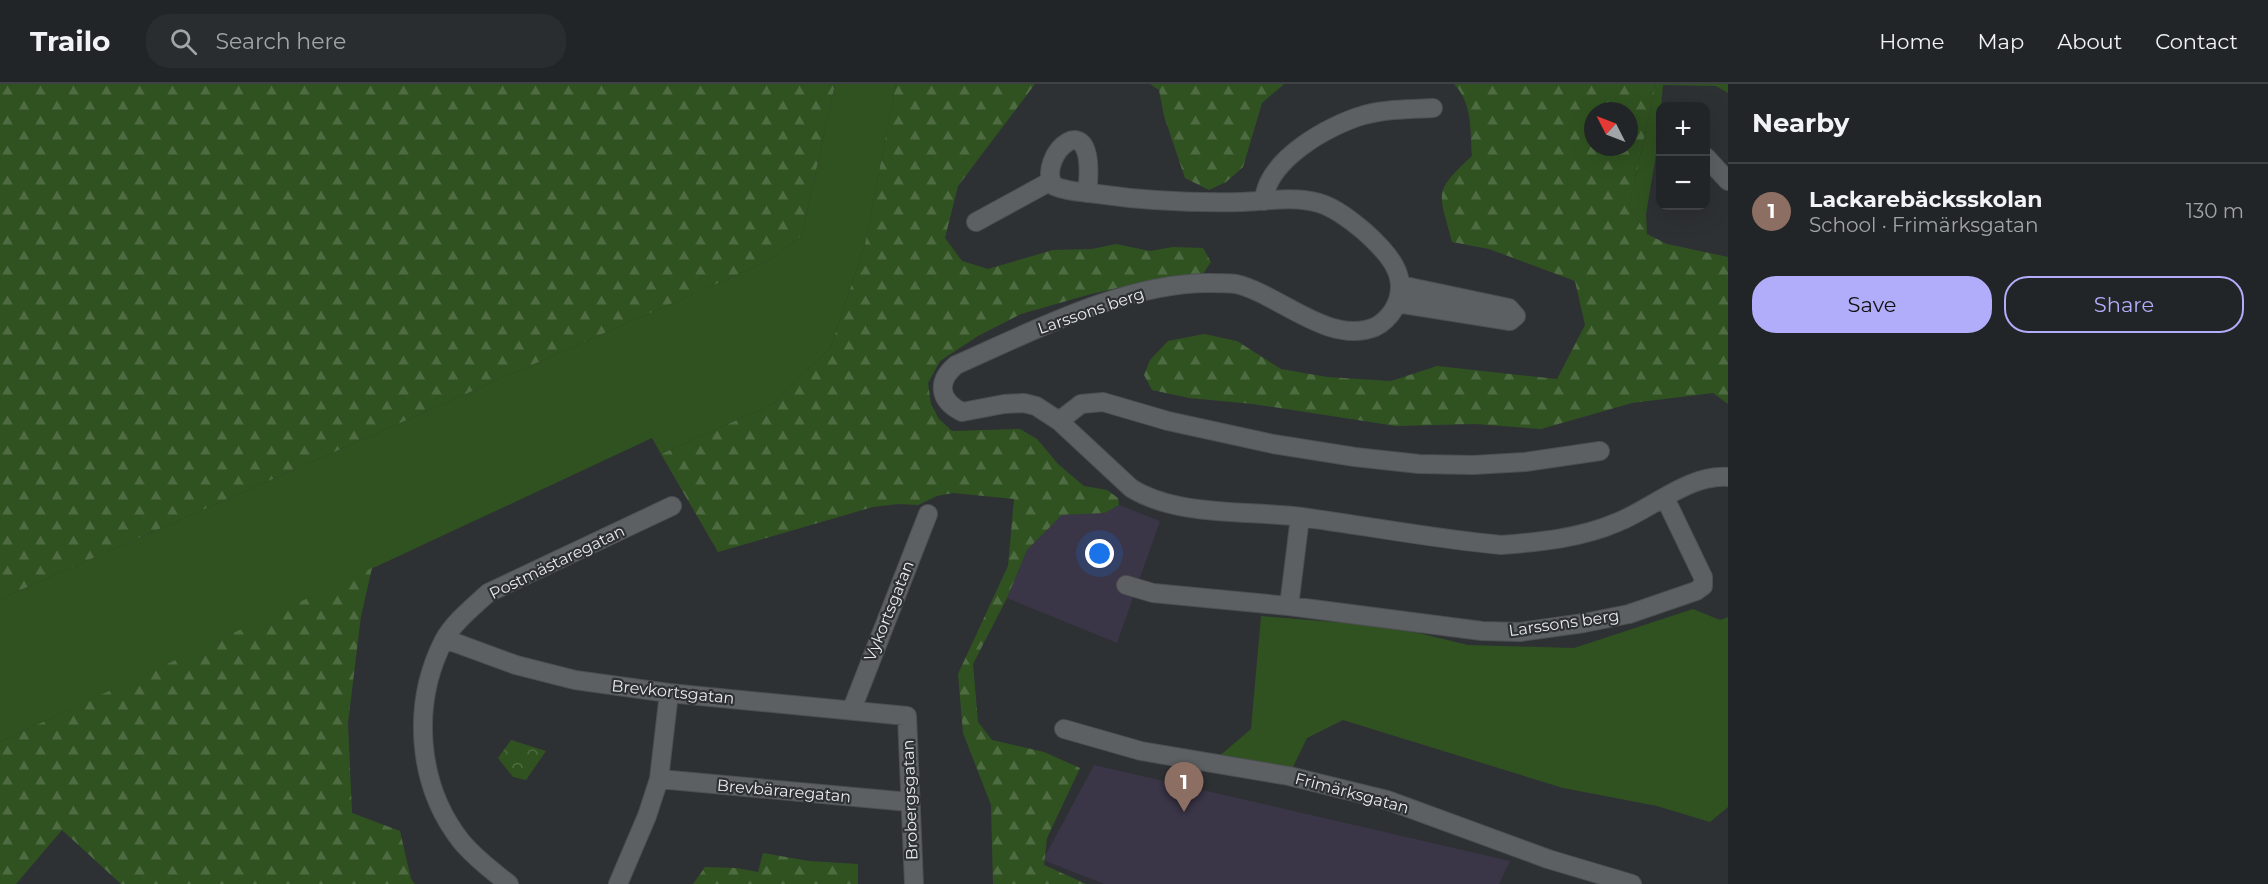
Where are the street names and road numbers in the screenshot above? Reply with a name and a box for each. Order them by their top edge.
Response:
street label: Larssons berg [1035,284,1147,338]
street label: Postmästaregatan [486,521,628,603]
street label: Vykortsgatan [860,558,918,664]
street label: Larssons berg [1508,606,1620,640]
street label: Brevkortsgatan [611,676,735,708]
street label: Brobergsgatan [898,739,922,861]
street label: Frimärksgatan [1293,769,1411,817]
street label: Brevbäraregatan [716,776,852,806]

